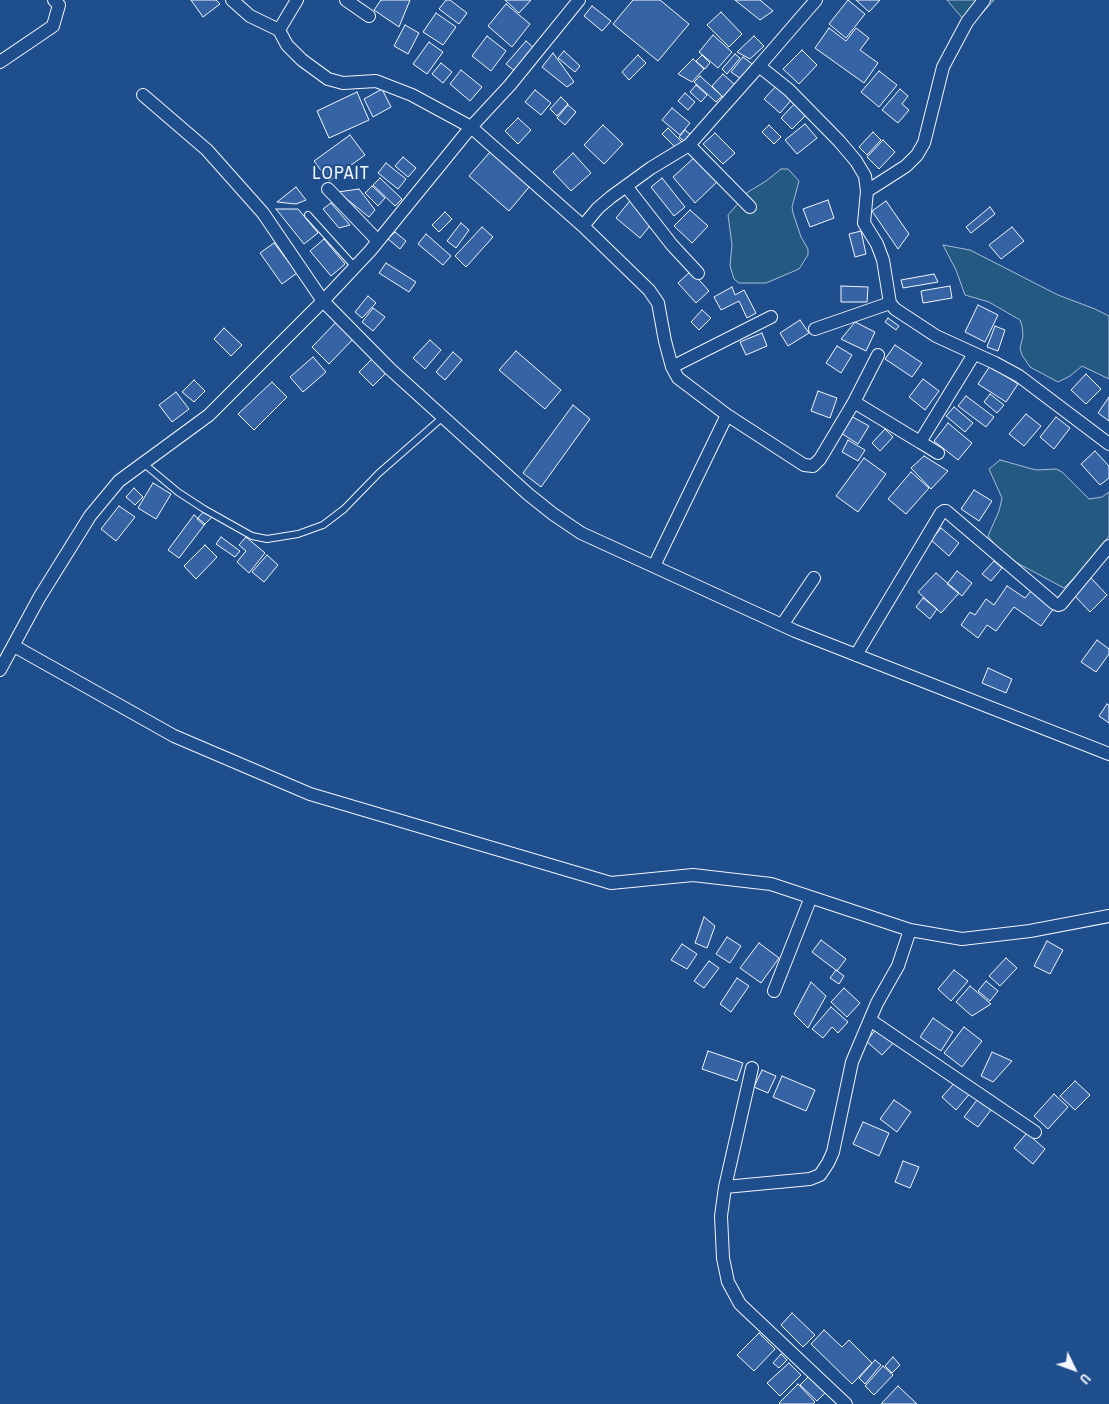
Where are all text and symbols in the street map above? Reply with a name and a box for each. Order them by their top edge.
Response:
district label: LOPAIT [312,163,370,185]
north arrow [1049,1344,1099,1394]
text: U [1076,1370,1095,1388]

